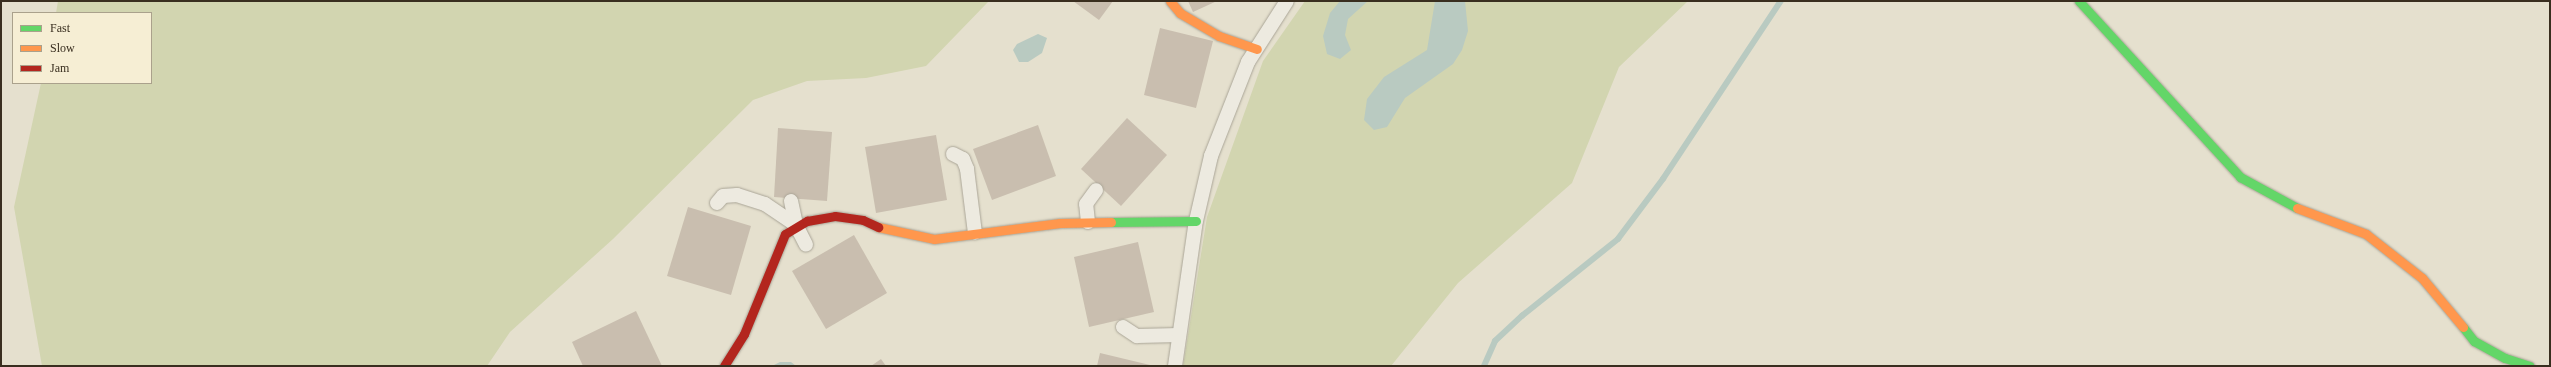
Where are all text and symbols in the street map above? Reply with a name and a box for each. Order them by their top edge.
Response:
legend [12,12,152,84]
text: Fast [50,21,70,35]
text: Slow [50,41,75,55]
text: Jam [50,61,69,75]

